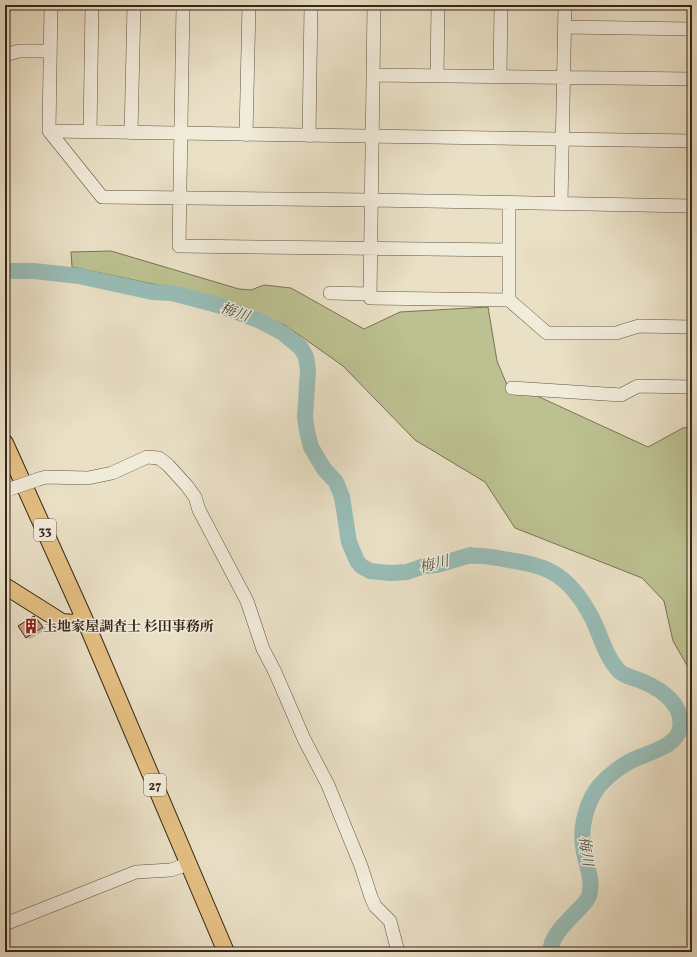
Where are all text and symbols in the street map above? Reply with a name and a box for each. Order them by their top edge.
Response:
water label: 梅川 [217,299,254,329]
road number: 33 [34,519,56,541]
water label: 梅川 [417,551,453,579]
building icon: 土地家屋調査士 杉田事務所 [22,617,40,635]
place label: 土地家屋調査士 杉田事務所 [43,618,214,637]
road number: 27 [144,774,166,796]
water label: 梅川 [572,835,597,869]

